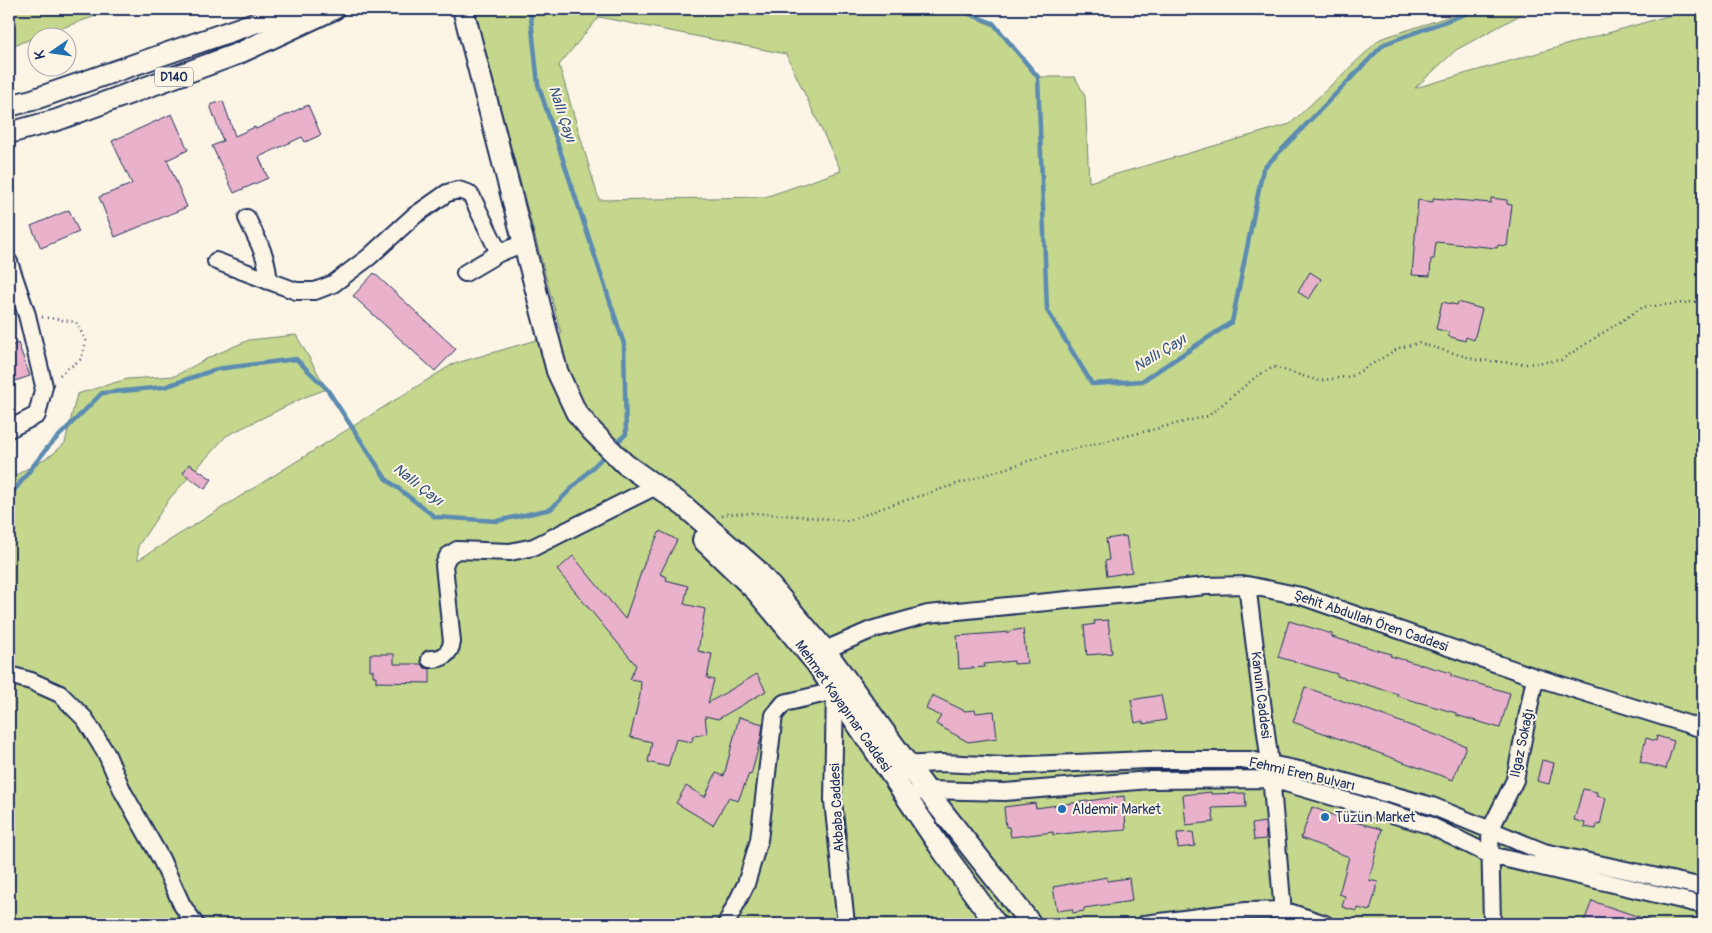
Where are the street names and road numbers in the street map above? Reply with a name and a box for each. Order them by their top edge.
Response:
road number: D140 [155,68,193,86]
street label: Şehit Abdullah Ören Caddesi [1292,586,1451,656]
street label: Mehmet Kayapınar Caddesi [791,637,895,775]
street label: Kanuni Caddesi [1247,650,1275,740]
street label: Ilgaz Sokağı [1506,707,1538,779]
street label: Fehmi Eren Bulvarı [1247,753,1357,795]
street label: Akbaba Caddesi [826,762,848,853]

